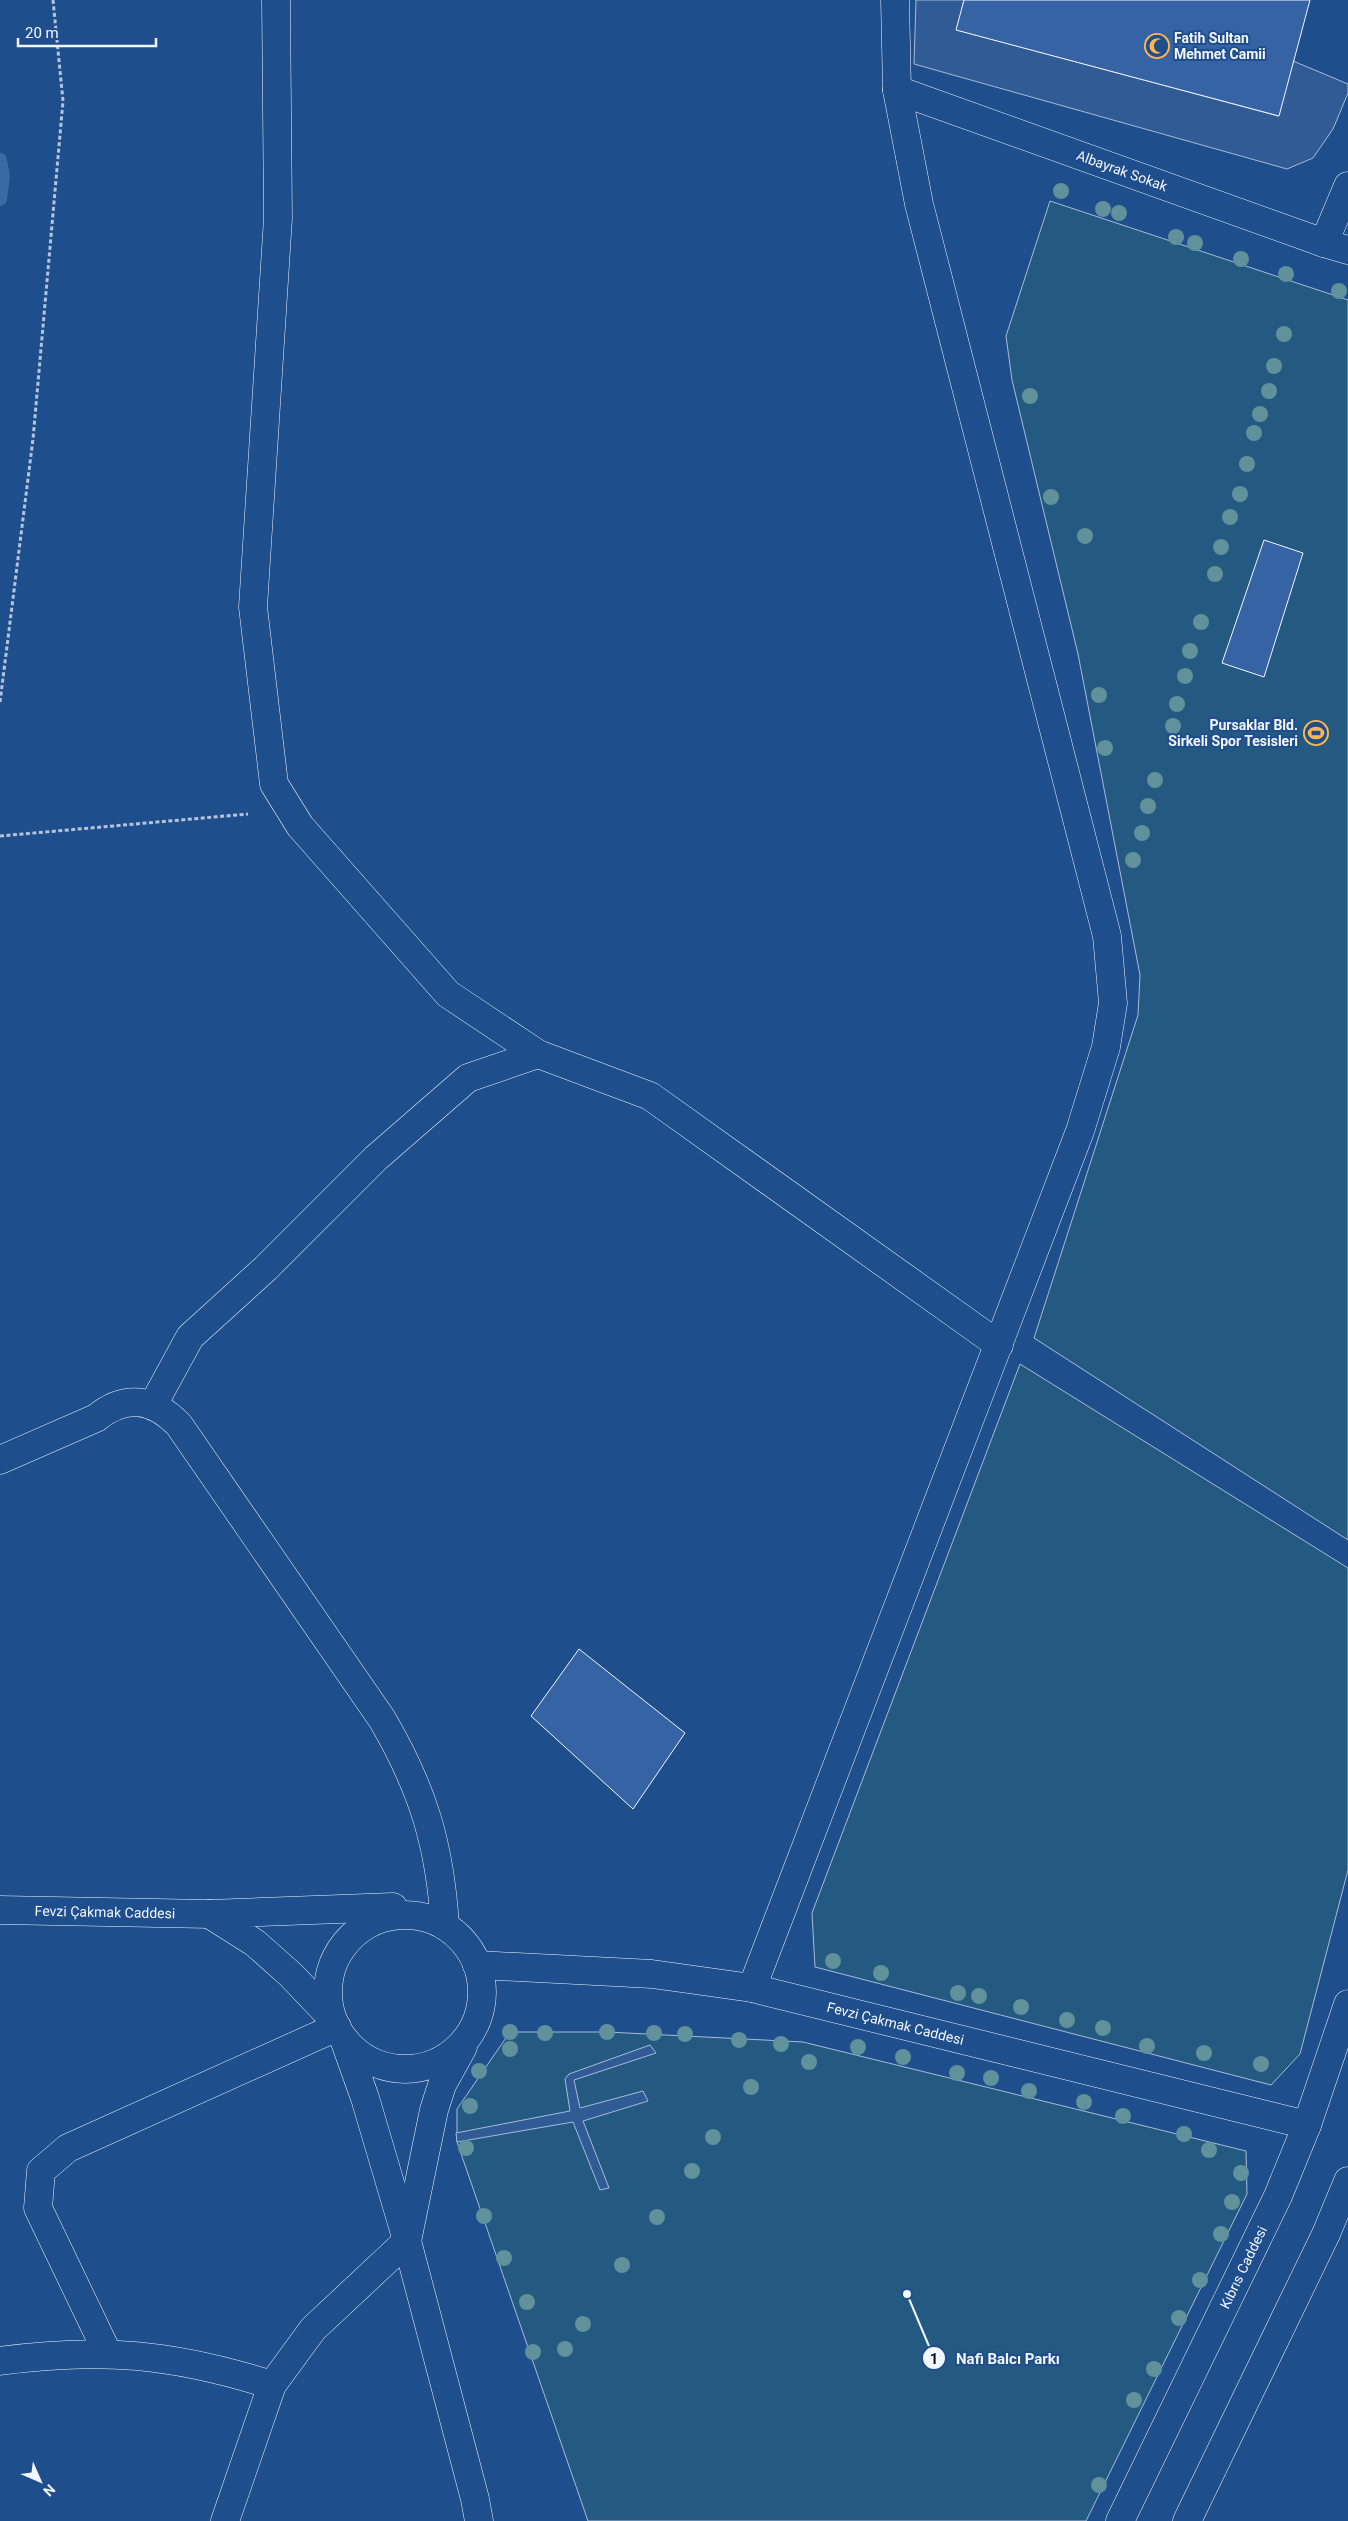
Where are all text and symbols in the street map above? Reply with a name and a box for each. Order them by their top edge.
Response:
scale bar [18,15,155,47]
text: 20 m [25,24,59,42]
place label: Fatih Sultan Mehmet Camii [1174,30,1266,62]
mosque icon: Fatih Sultan Mehmet Camii [1144,33,1170,59]
street label: Albayrak Sokak [1074,147,1170,195]
place label: Pursaklar Bld. Sirkeli Spor Tesisleri [1168,717,1298,749]
sports icon: Pursaklar Bld. Sirkeli Spor Tesisleri [1303,720,1329,746]
street label: Fevzi Çakmak Caddesi [35,1903,175,1921]
street label: Fevzi Çakmak Caddesi [825,1999,966,2048]
street label: Kıbrıs Caddesi [1216,2224,1270,2311]
callout: Nafi Balcı Parkı [922,2343,1070,2373]
text: 1 [930,2350,938,2368]
text: Nafi Balcı Parkı [956,2350,1060,2368]
north arrow [15,2456,65,2506]
text: N [40,2481,58,2499]

